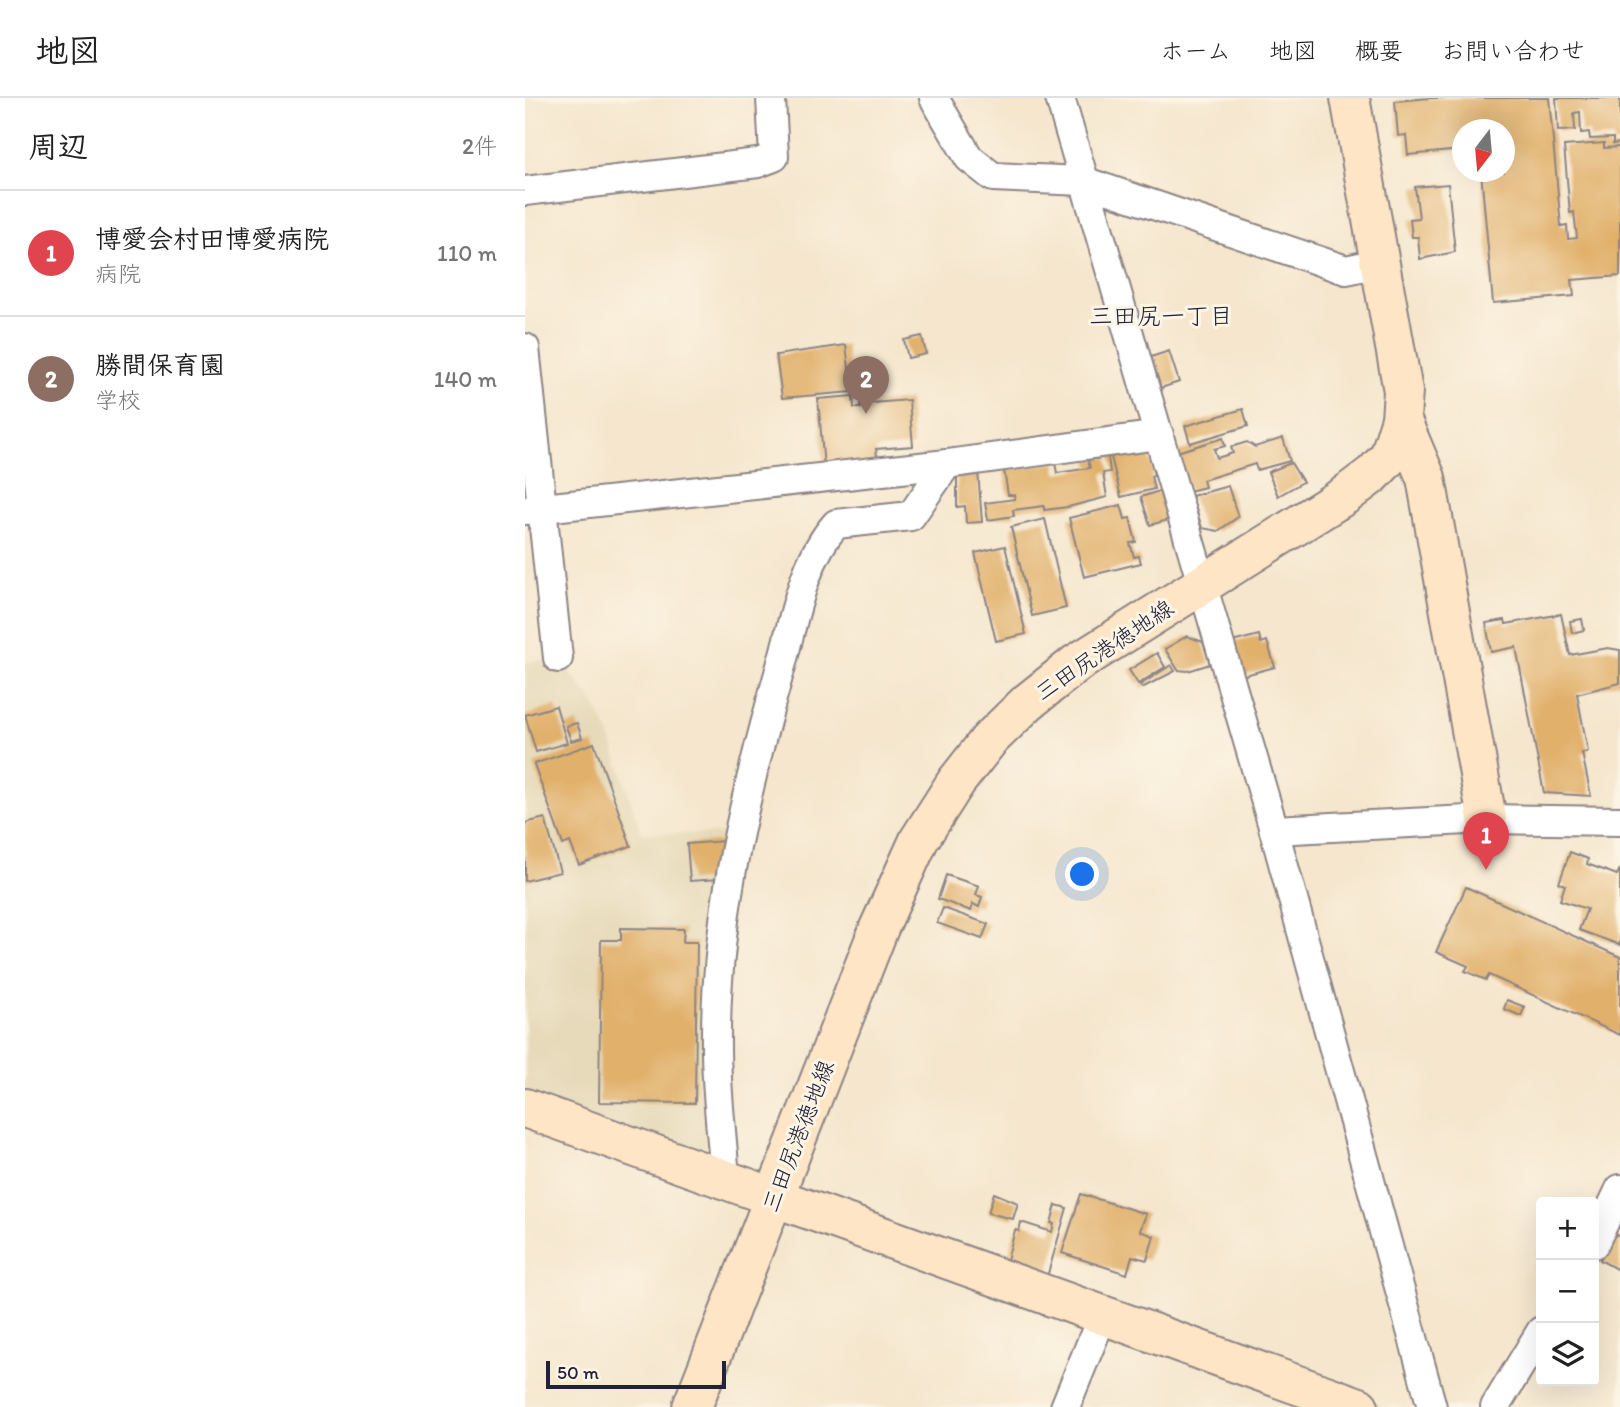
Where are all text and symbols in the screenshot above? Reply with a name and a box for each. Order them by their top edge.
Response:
text: 地図 [35,31,101,70]
text: ホーム [1160,36,1231,65]
text: 地図 [1269,36,1317,65]
text: 概要 [1355,36,1403,65]
text: お問い合わせ [1441,36,1585,65]
north arrow [1452,119,1515,182]
text: 周辺 [28,128,88,165]
text: 2件 [462,132,497,160]
text: 博愛会村田博愛病院 [95,223,329,255]
text: 1 [46,239,56,267]
text: 110 m [437,239,497,267]
text: 病院 [95,260,141,288]
district label: 三田尻一丁目 [1089,301,1233,330]
text: 勝間保育園 [95,349,225,381]
pin: 2 [843,356,889,414]
text: 2 [45,365,57,393]
text: 140 m [434,365,497,393]
text: 学校 [95,386,141,414]
street label: 三田尻港徳地線 [1029,593,1179,707]
pin: 1 [1463,812,1509,870]
your location [1065,857,1099,891]
street label: 三田尻港徳地線 [756,1056,840,1216]
map controls [1536,1197,1599,1386]
button: + [1536,1197,1599,1260]
button: − [1536,1260,1599,1323]
button: layers [1536,1323,1599,1386]
scale bar [546,1358,726,1390]
text: 50 m [557,1361,599,1384]

